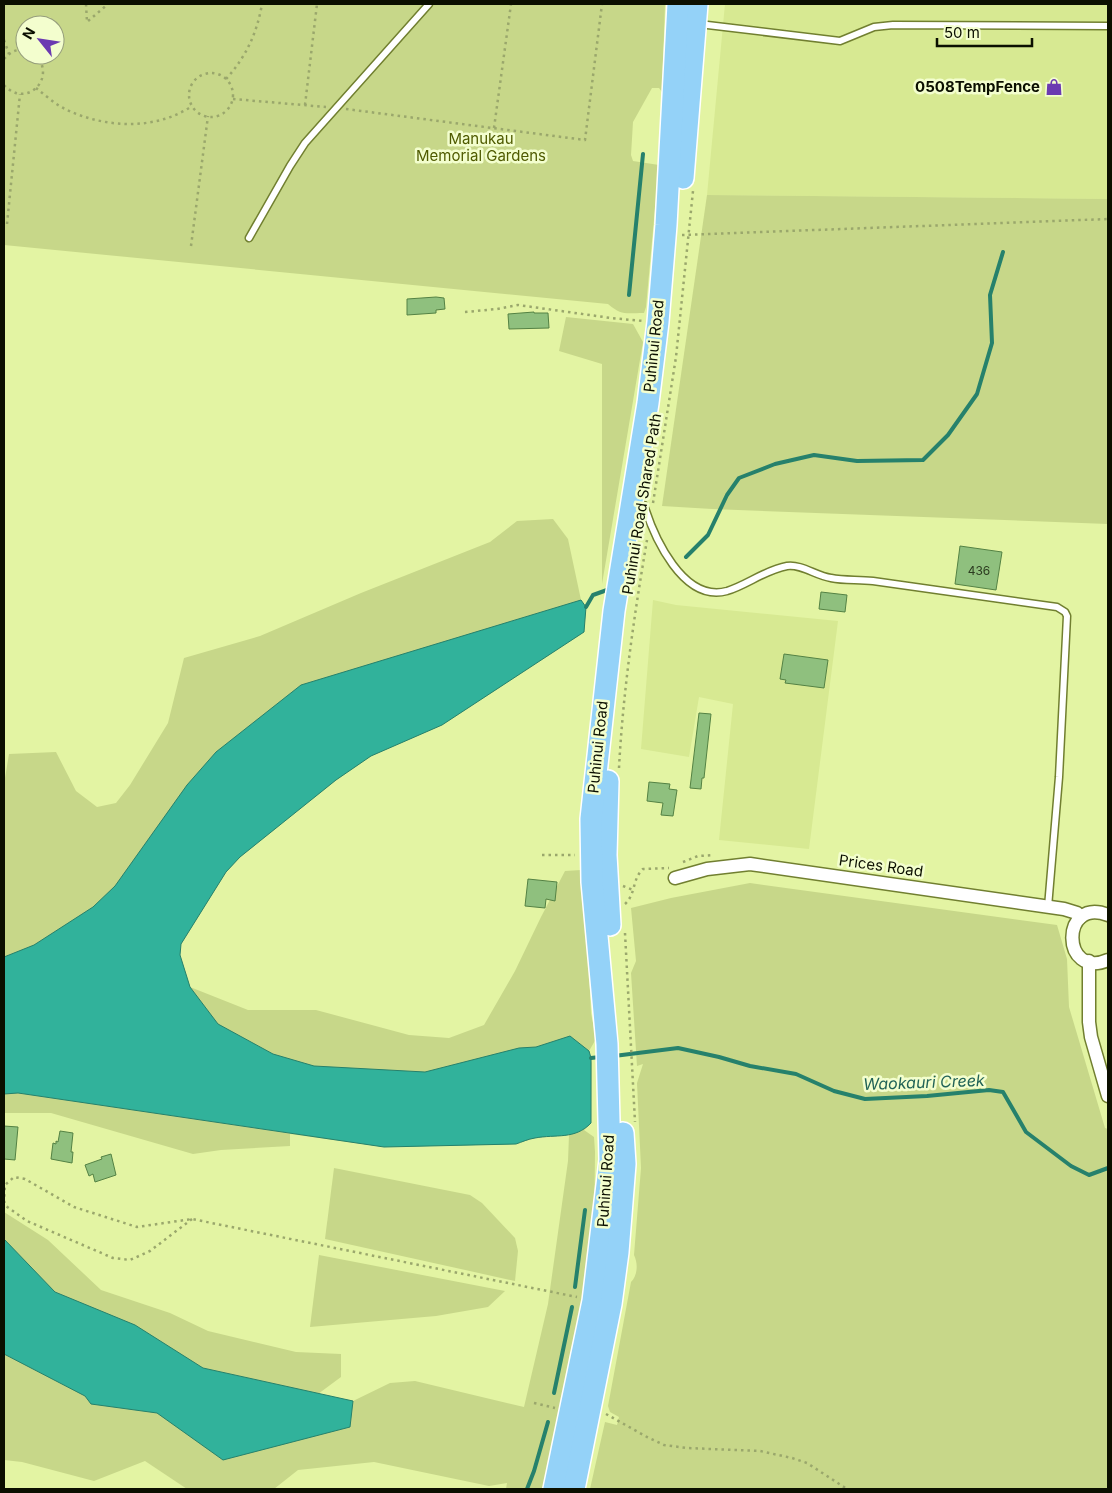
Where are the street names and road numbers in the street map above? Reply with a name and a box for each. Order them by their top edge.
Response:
street label: Puhinui Road [639,299,668,393]
street label: Puhinui Road Shared Path [618,412,665,596]
street label: Puhinui Road [583,700,612,794]
street label: Prices Road [838,850,924,881]
street label: Puhinui Road [593,1134,618,1228]

